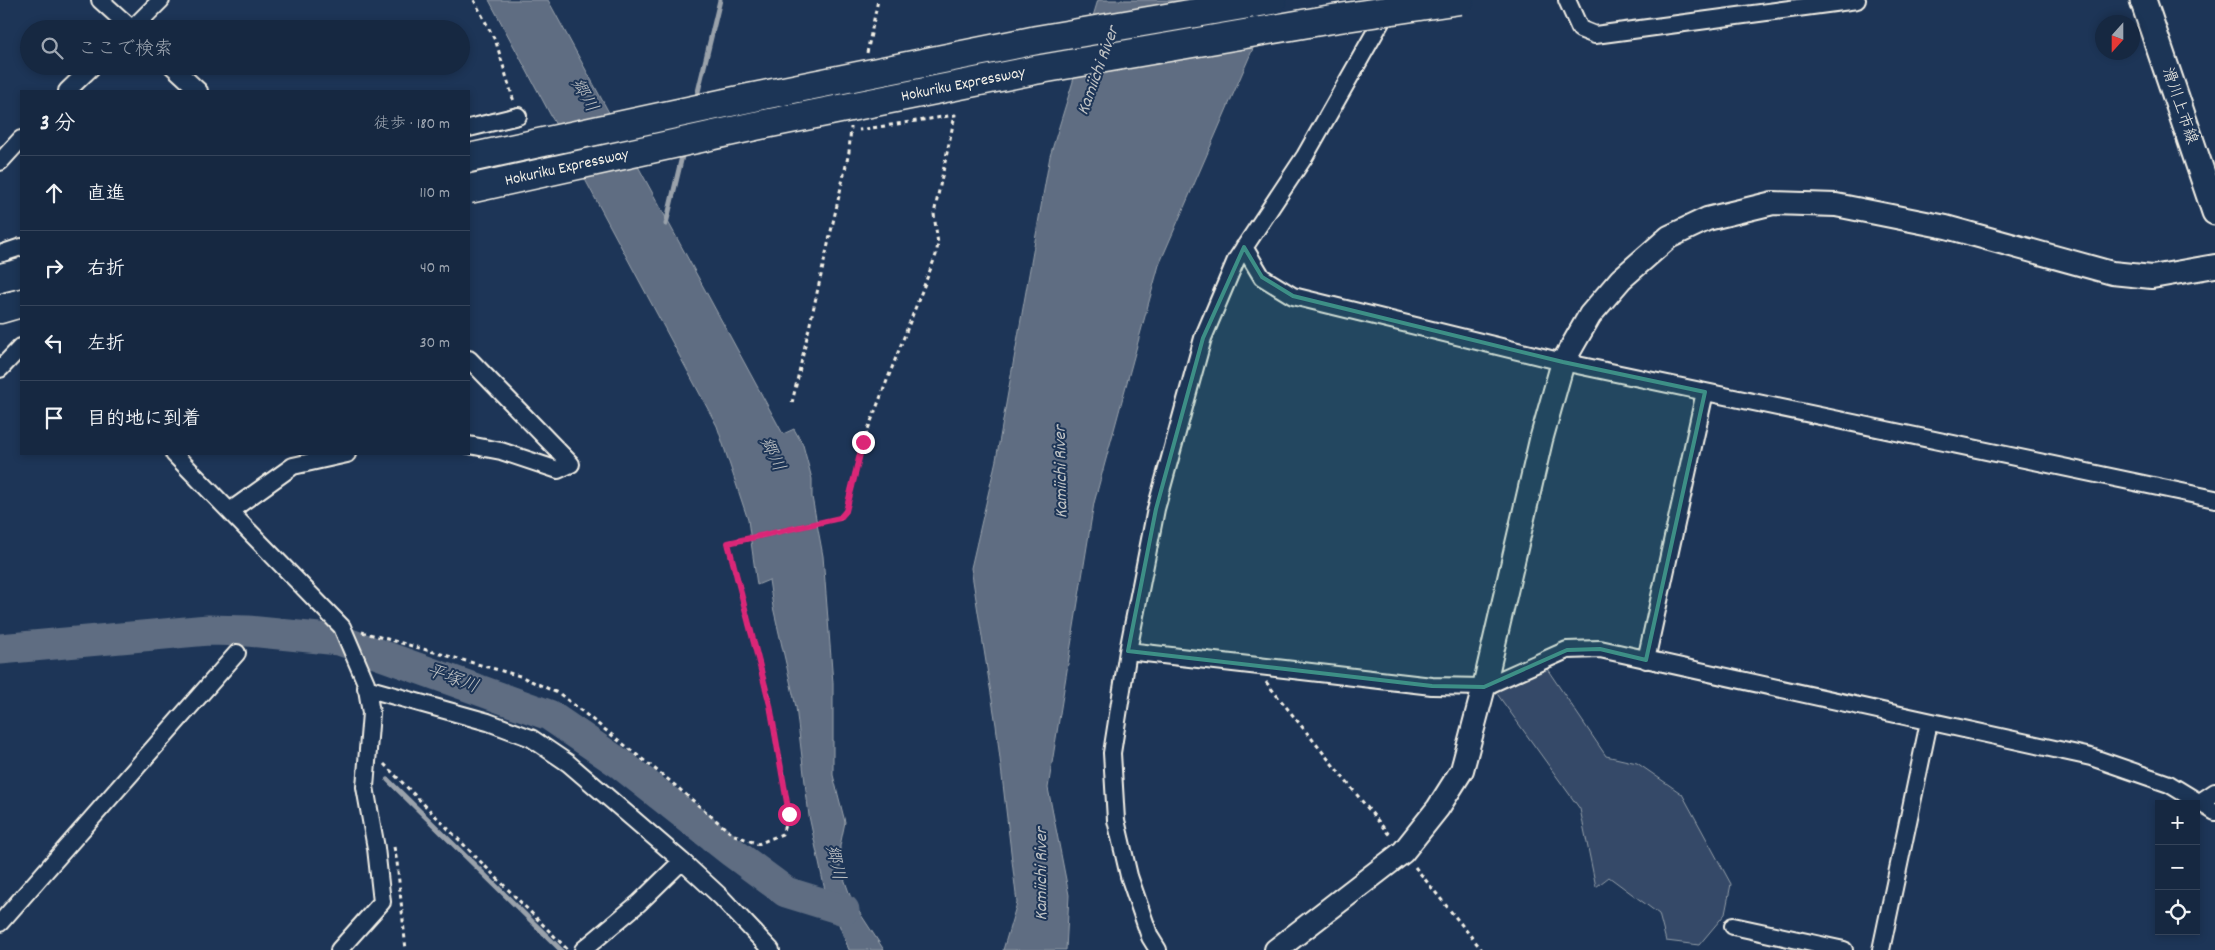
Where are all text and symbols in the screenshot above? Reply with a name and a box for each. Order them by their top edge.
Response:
north arrow [2095,15,2140,60]
search box [20,20,470,75]
water label: Kamiichi River [1071,21,1127,119]
icon: search [38,34,66,62]
text: ここで検索 [78,37,173,64]
street label: Hokuriku Expressway [899,61,1028,108]
street label: 滑川上市線 [2155,64,2203,148]
water label: 郷川 [563,74,603,118]
text: 3 分 [40,110,75,140]
text: 徒歩 · 180 m [374,113,450,136]
street label: Hokuriku Expressway [503,143,631,192]
icon: ahead [40,179,68,207]
text: 直進 [87,182,125,209]
text: 110 m [420,182,450,205]
icon: right [40,254,68,282]
text: 右折 [87,257,125,284]
text: 40 m [420,257,450,280]
icon: left [40,329,68,357]
text: 左折 [87,332,125,359]
text: 30 m [420,332,450,355]
icon: arrive [40,404,68,432]
text: 目的地に到着 [87,407,201,434]
water label: Kamiichi River [1049,423,1075,519]
route end [852,431,875,454]
water label: 郷川 [752,433,790,477]
water label: 平塚川 [422,659,482,701]
map controls [2155,800,2200,935]
button: + [2155,800,2200,845]
route start [778,803,801,826]
water label: Kamiichi River [1030,825,1055,920]
water label: 郷川 [818,843,850,883]
button: − [2155,845,2200,890]
button: locate [2155,890,2200,935]

